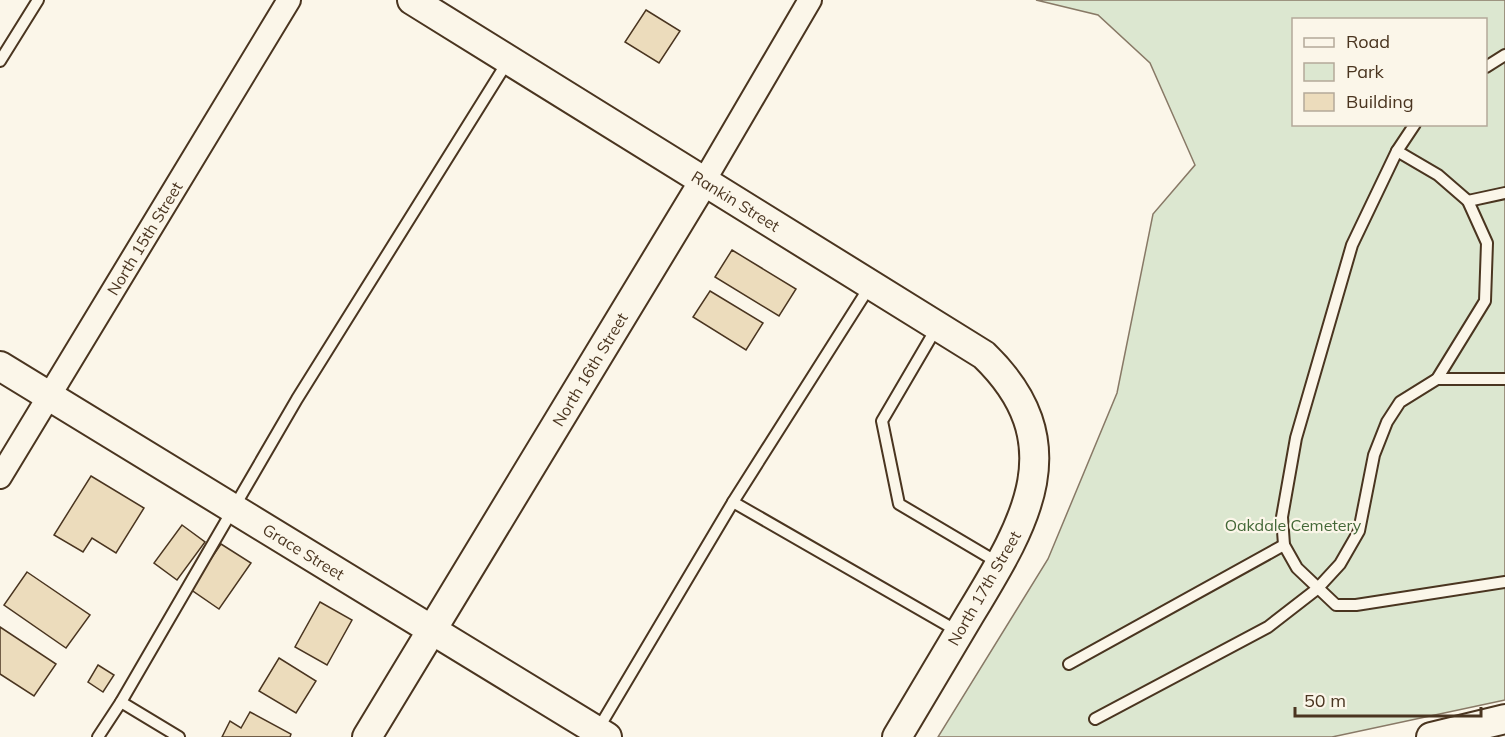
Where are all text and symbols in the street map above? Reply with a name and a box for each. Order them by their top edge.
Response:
legend [1292,18,1487,126]
text: Road [1346,30,1390,53]
text: Park [1346,60,1385,83]
text: Building [1346,90,1414,113]
street label: Rankin Street [688,166,784,236]
street label: North 15th Street [103,178,187,299]
street label: North 16th Street [548,308,632,430]
park label: Oakdale Cemetery [1225,515,1362,535]
street label: Grace Street [259,519,349,584]
street label: North 17th Street [943,527,1025,649]
scale bar [1295,680,1481,718]
text: 50 m [1304,689,1346,712]

